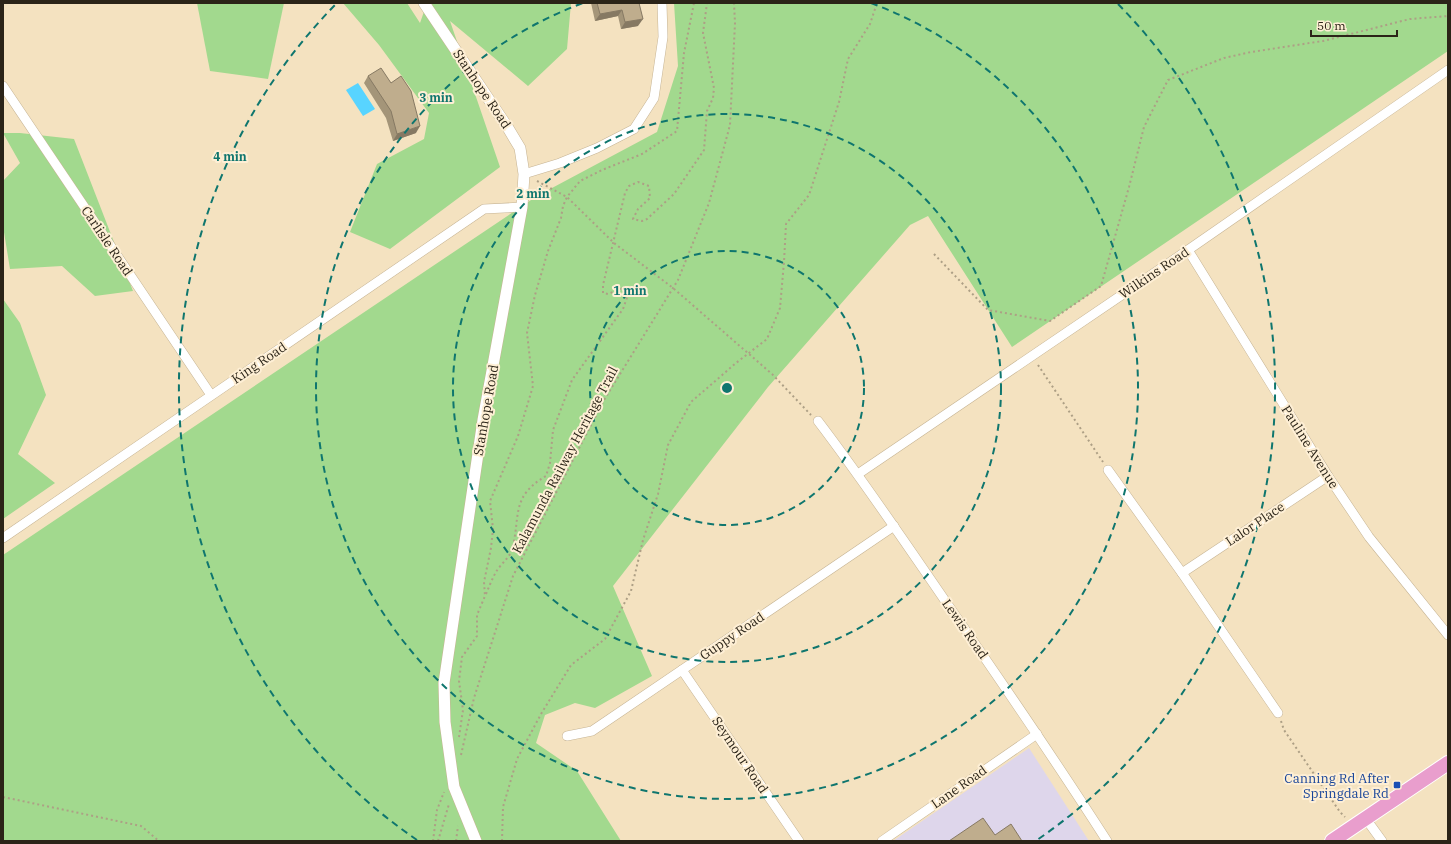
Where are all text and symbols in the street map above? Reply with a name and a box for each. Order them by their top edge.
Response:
scale bar [1311,12,1397,38]
text: 50 m [1317,18,1346,33]
street label: Stanhope Road [449,46,515,132]
text: 3 min [419,90,453,105]
text: 4 min [213,149,247,164]
text: 2 min [516,186,550,201]
street label: Carlisle Road [77,203,137,279]
street label: Wilkins Road [1116,243,1192,303]
text: 1 min [613,283,647,298]
street label: King Road [228,338,290,388]
street label: Stanhope Road [470,363,502,457]
street label: Kalamunda Railway Heritage Trail [508,363,622,556]
centre of rings [720,381,734,395]
street label: Pauline Avenue [1278,402,1342,492]
street label: Lalor Place [1222,498,1288,550]
street label: Lewis Road [938,596,992,662]
street label: Guppy Road [696,608,768,664]
street label: Seymour Road [708,713,772,797]
street label: Lane Road [928,762,990,812]
place label: Canning Rd After Springdale Rd [1284,770,1389,802]
marker: Canning Rd After Springdale Rd [1392,780,1402,790]

